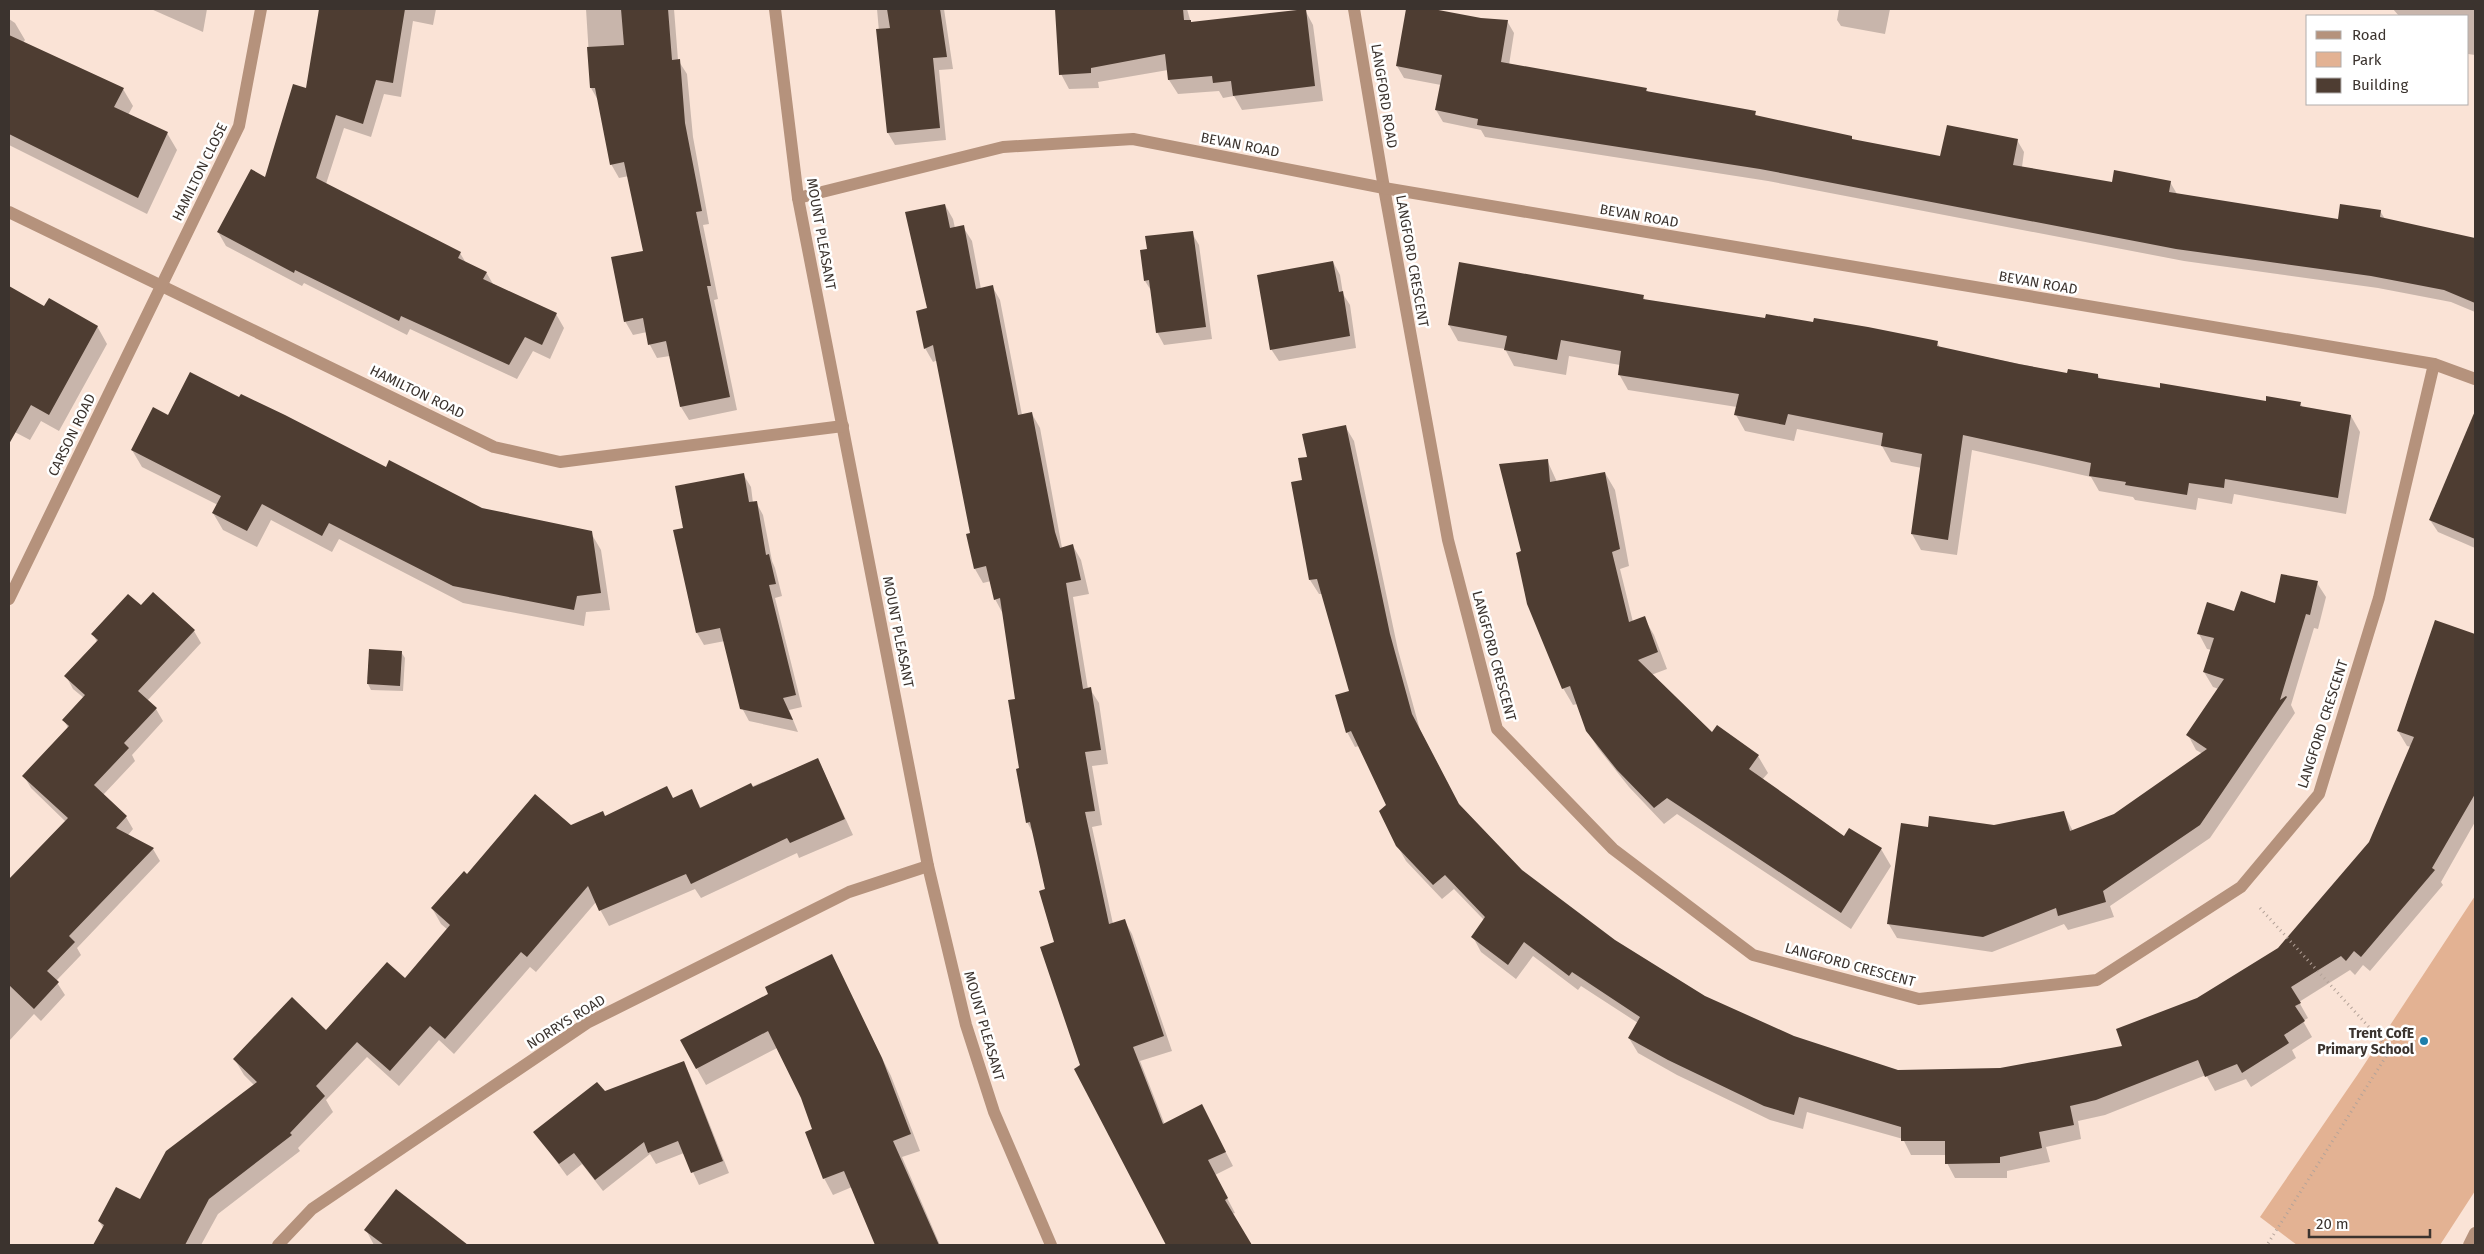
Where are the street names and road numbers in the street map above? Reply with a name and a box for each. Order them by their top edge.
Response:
street label: LANGFORD ROAD [1367,42,1401,150]
street label: HAMILTON CLOSE [169,120,231,224]
street label: BEVAN ROAD [1199,129,1281,161]
street label: MOUNT PLEASANT [803,177,839,292]
street label: LANGFORD CRESCENT [1392,193,1432,329]
street label: BEVAN ROAD [1598,201,1680,231]
street label: BEVAN ROAD [1997,268,2079,298]
street label: HAMILTON ROAD [367,362,467,422]
street label: CARSON ROAD [45,391,99,479]
street label: MOUNT PLEASANT [879,575,917,690]
street label: LANGFORD CRESCENT [1468,589,1520,724]
street label: LANGFORD CRESCENT [2294,657,2352,791]
street label: LANGFORD CRESCENT [1783,939,1918,991]
street label: MOUNT PLEASANT [960,969,1008,1083]
street label: NORRYS ROAD [524,991,608,1053]

